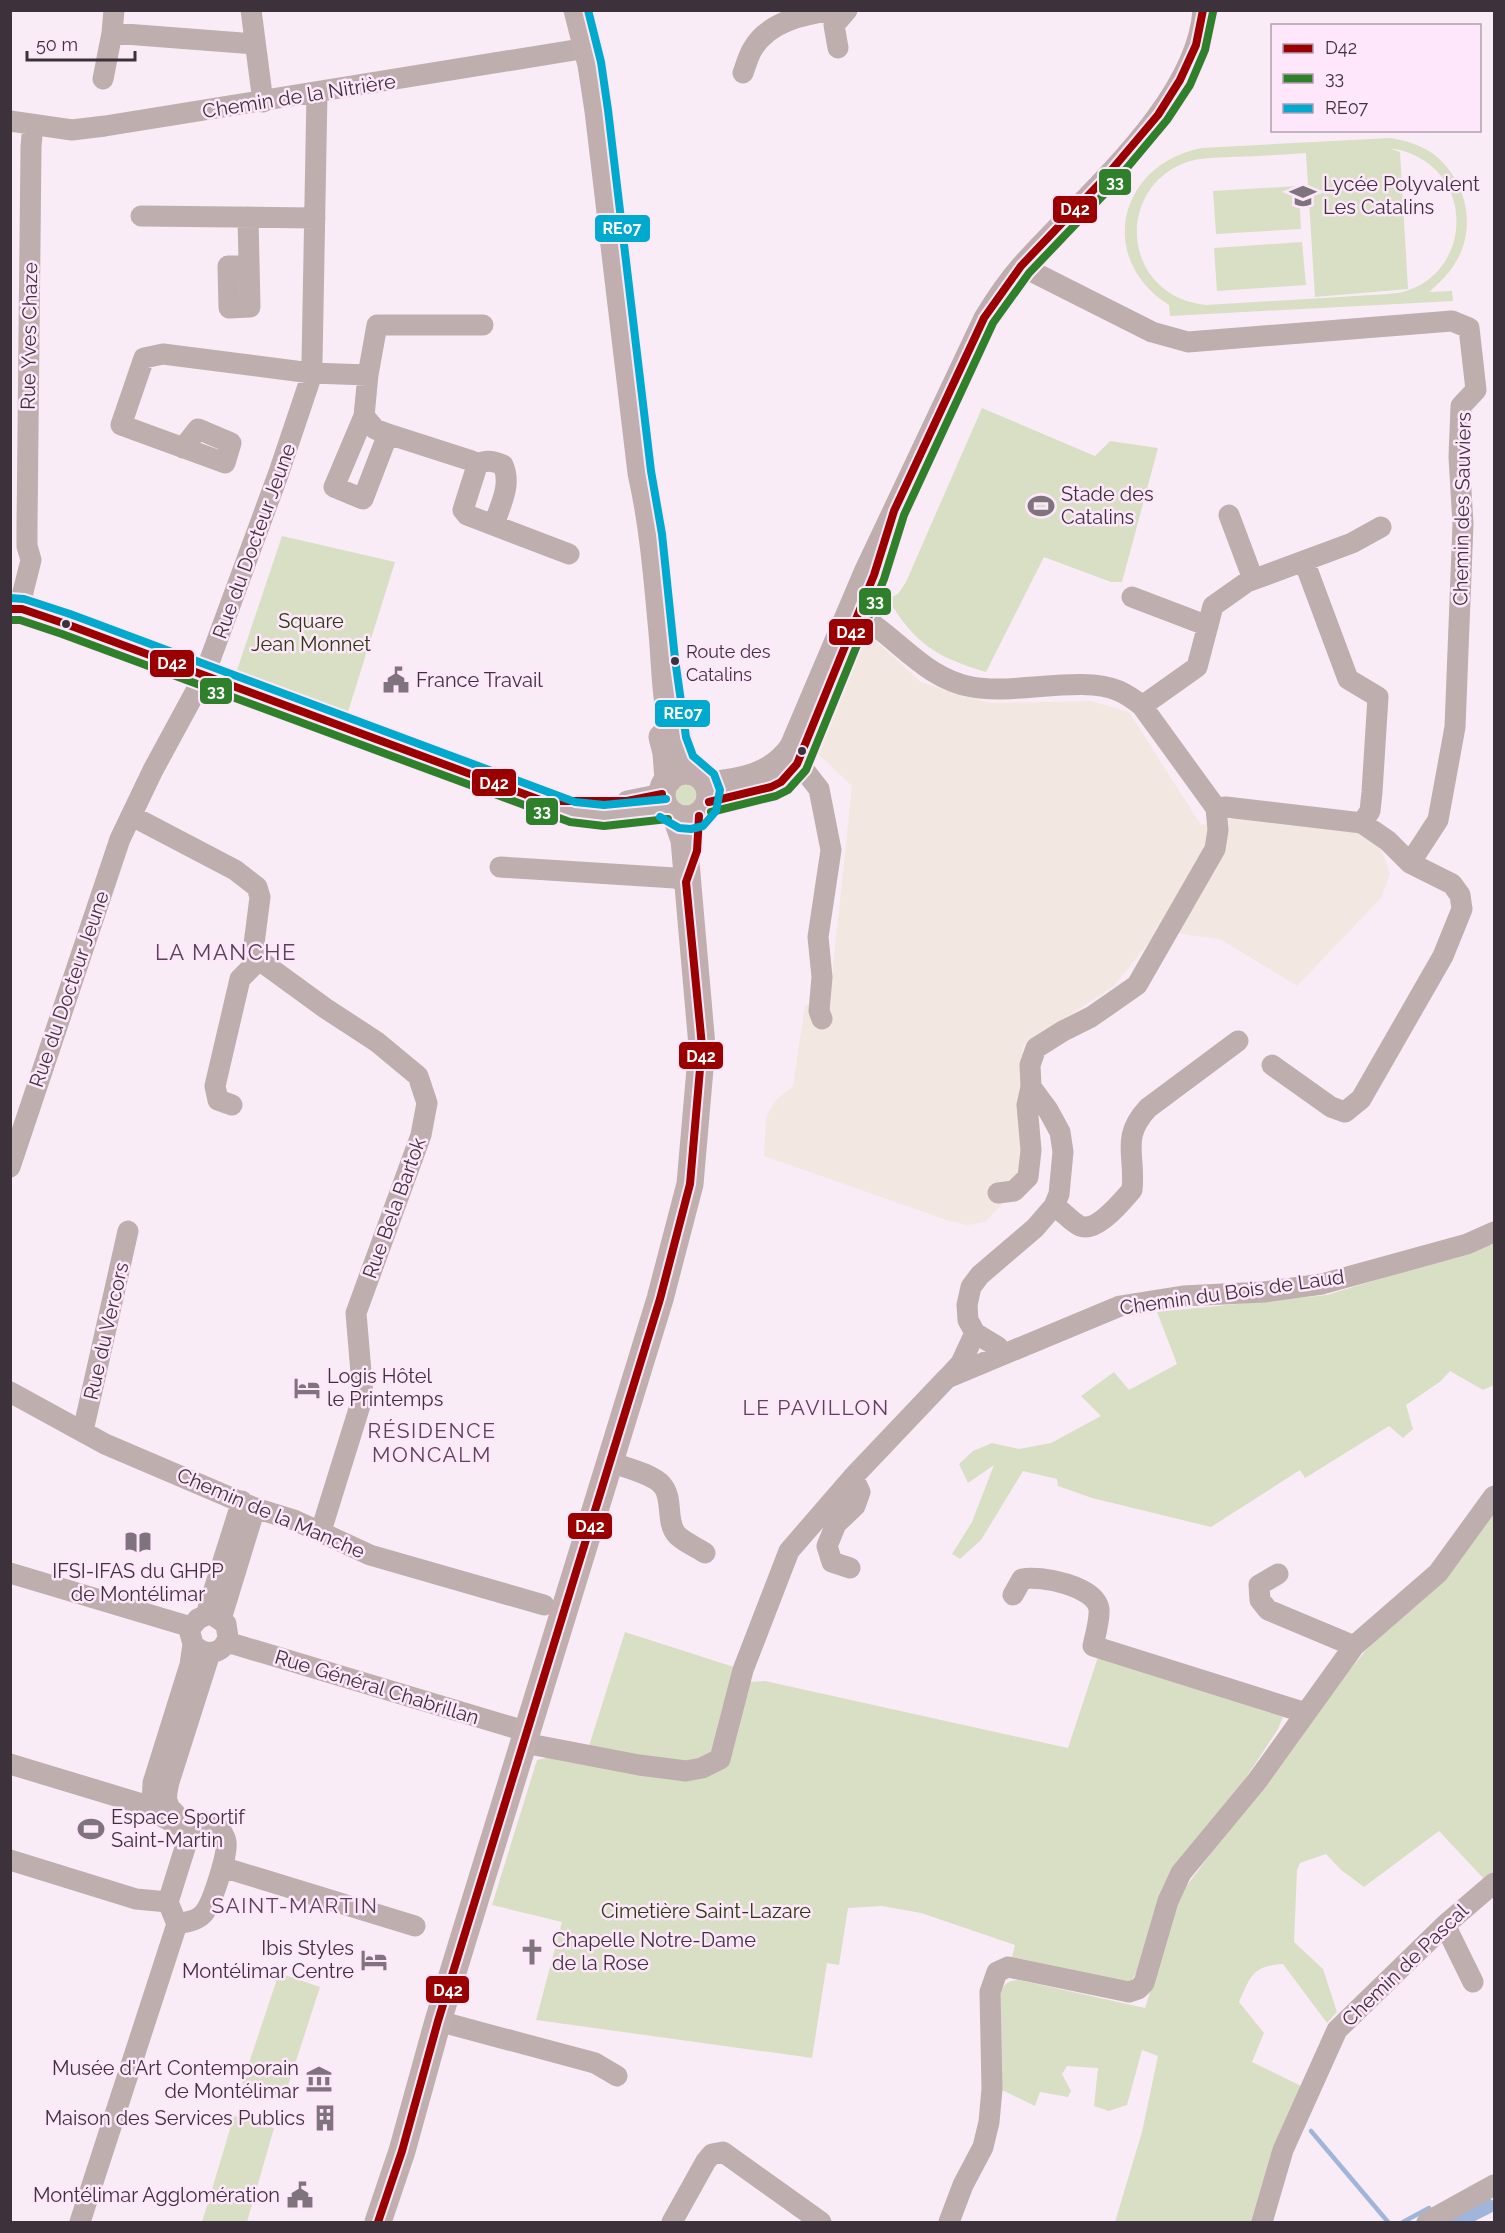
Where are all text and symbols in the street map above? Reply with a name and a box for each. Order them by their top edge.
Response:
scale bar [27,24,135,62]
legend [1271,24,1481,132]
text: 50 m [36,34,78,55]
text: D42 [1325,37,1357,58]
text: 33 [1325,67,1344,88]
street label: Chemin de la Nitrière [201,69,398,123]
text: RE07 [1325,97,1369,118]
line badge: 33 [1098,168,1132,196]
place label: Lycée Polyvalent Les Catalins [1323,172,1480,219]
text: 33 [1106,173,1124,192]
school or university icon: Lycée Polyvalent Les Catalins [1288,181,1318,211]
line badge: D42 [1052,195,1098,224]
text: D42 [1060,200,1090,219]
line badge: RE07 [594,214,651,243]
text: RE07 [602,219,642,238]
street label: Rue Yves Chaze [16,262,42,410]
street label: Chemin des Sauviers [1448,412,1476,606]
street label: Rue du Docteur Jeune [208,440,301,642]
place label: Stade des Catalins [1061,482,1154,529]
sports icon: Stade des Catalins [1026,491,1056,521]
line badge: 33 [858,587,892,616]
text: 33 [866,592,884,611]
park label: Square Jean Monnet [251,609,371,656]
unlabelled marker [60,618,72,630]
line badge: D42 [828,618,874,646]
text: D42 [836,623,866,642]
place label: Route des Catalins [686,641,771,685]
line badge: D42 [149,649,195,678]
text: D42 [157,654,187,673]
marker: Route des Catalins [669,655,681,667]
public building icon: France Travail [381,665,411,695]
place label: France Travail [416,668,543,692]
line badge: 33 [199,677,233,705]
text: 33 [207,682,225,701]
line badge: RE07 [654,699,711,728]
text: RE07 [663,704,703,723]
unlabelled marker [796,745,808,757]
line badge: D42 [471,768,517,797]
text: D42 [479,774,509,793]
line badge: 33 [525,797,559,826]
text: 33 [533,802,551,821]
street label: Rue du Docteur Jeune [24,887,114,1090]
district label: LA MANCHE [155,939,297,965]
line badge: D42 [678,1041,724,1070]
text: D42 [686,1047,716,1066]
street label: Rue Bela Bartok [357,1134,431,1282]
street label: Rue du Vercors [79,1260,133,1402]
street label: Chemin du Bois de Laud [1118,1264,1346,1320]
place label: Logis Hôtel le Printemps [327,1364,443,1411]
hotel icon: Logis Hôtel le Printemps [292,1373,322,1403]
district label: LE PAVILLON [742,1395,890,1420]
district label: RÉSIDENCE MONCALM [367,1418,497,1467]
street label: Chemin de la Manche [173,1463,369,1564]
line badge: D42 [567,1512,613,1540]
text: D42 [575,1517,605,1536]
library icon: IFSI-IFAS du GHPP de Montélimar [123,1527,153,1557]
place label: IFSI-IFAS du GHPP de Montélimar [52,1559,224,1606]
street label: Rue Général Chabrillan [272,1644,482,1730]
place label: Espace Sportif Saint-Martin [111,1805,246,1852]
sports icon: Espace Sportif Saint-Martin [76,1814,106,1844]
district label: SAINT-MARTIN [212,1893,378,1918]
street label: Chemin de Pascal [1337,1898,1473,2031]
park label: Cimetière Saint-Lazare [601,1899,811,1923]
place label: Chapelle Notre-Dame de la Rose [552,1928,756,1975]
place label: Ibis Styles Montélimar Centre [182,1936,354,1983]
church icon: Chapelle Notre-Dame de la Rose [517,1937,547,1967]
hotel icon: Ibis Styles Montélimar Centre [359,1945,389,1975]
line badge: D42 [425,1975,470,2004]
text: D42 [433,1981,463,2000]
place label: Musée d'Art Contemporain de Montélimar [52,2056,299,2103]
museum icon: Musée d'Art Contemporain de Montélimar [304,2064,334,2094]
building icon: Maison des Services Publics [310,2103,340,2133]
place label: Maison des Services Publics [45,2106,305,2130]
public building icon: Montélimar Agglomération [285,2180,315,2210]
place label: Montélimar Agglomération [33,2183,280,2207]

